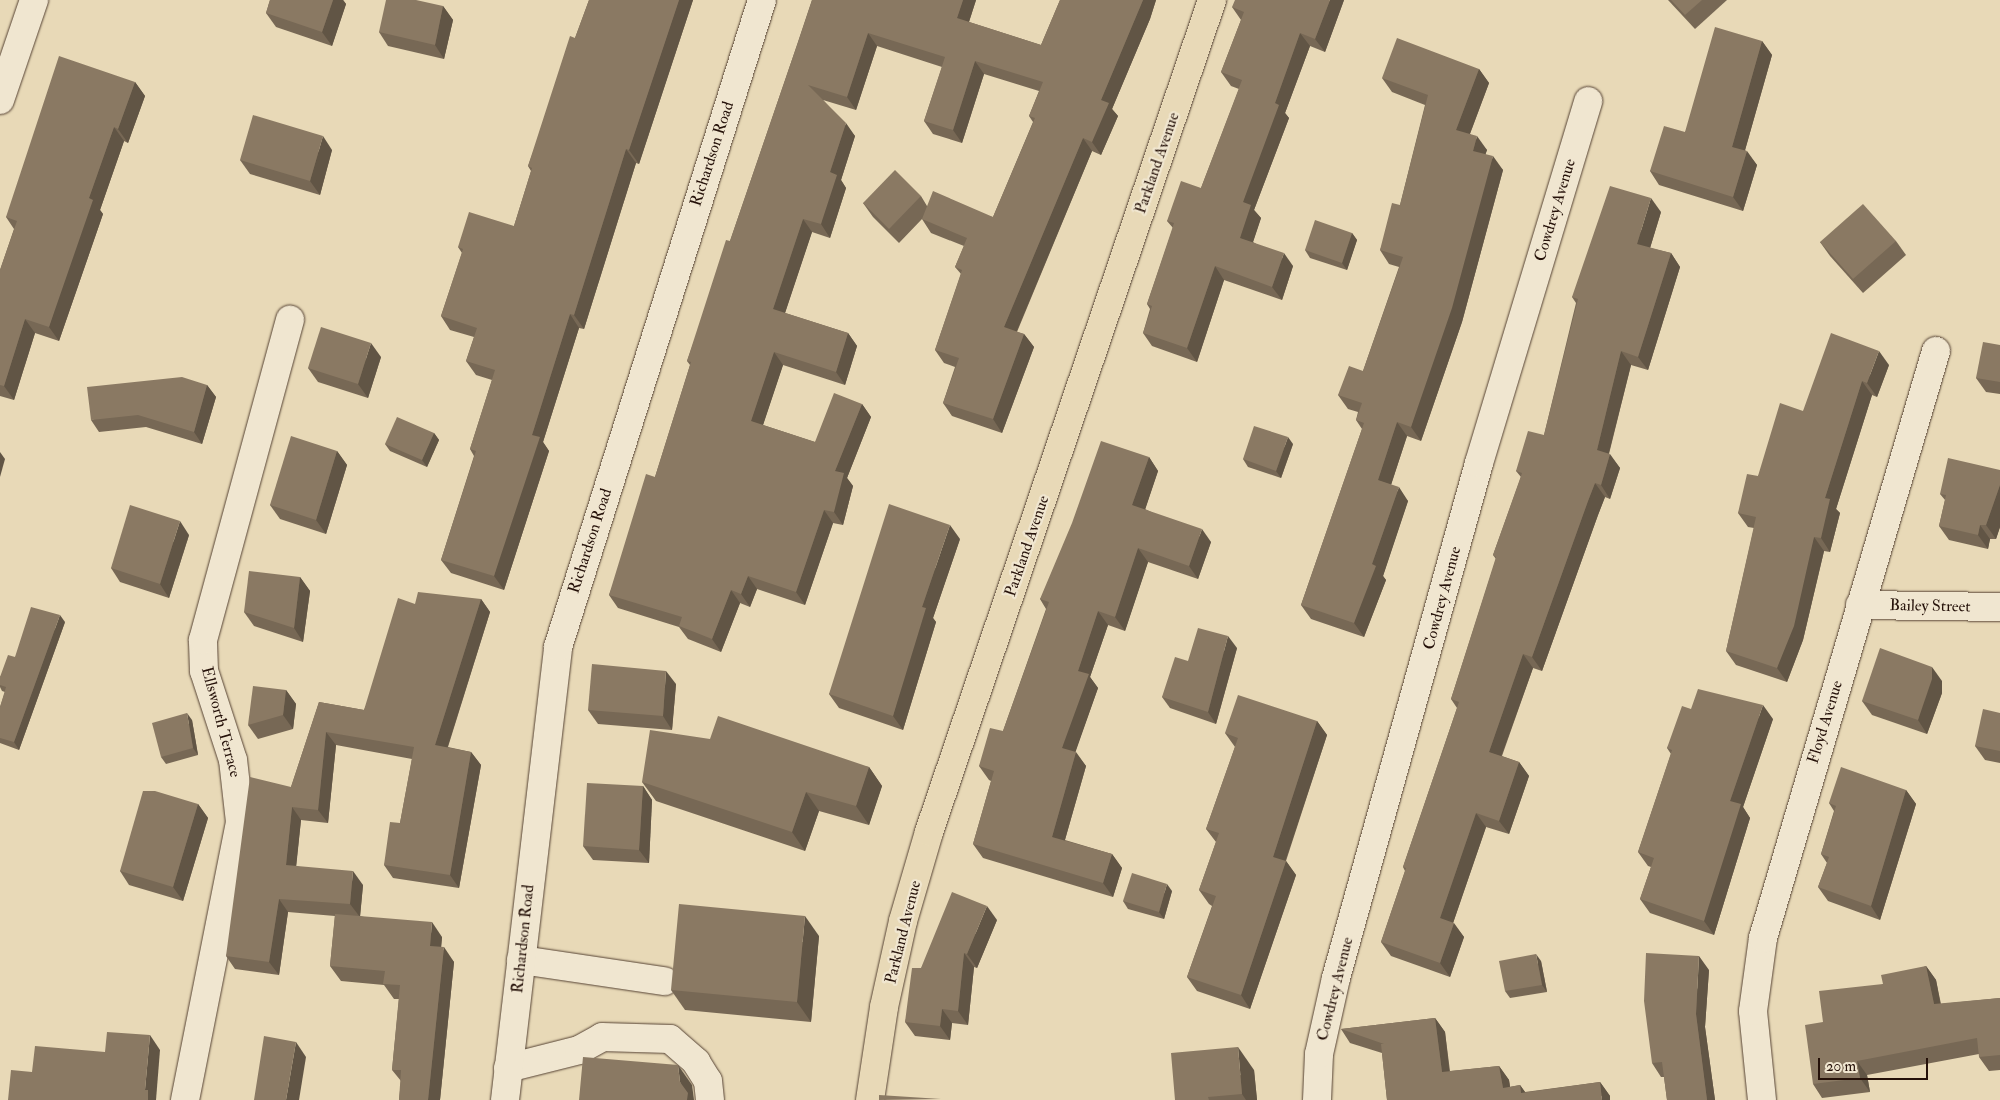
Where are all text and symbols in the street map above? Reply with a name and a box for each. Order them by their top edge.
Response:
street label: Richardson Road [686,99,738,209]
street label: Parkland Avenue [1131,110,1183,216]
street label: Cowdrey Avenue [1530,156,1580,264]
street label: Richardson Road [564,486,616,596]
street label: Parkland Avenue [1001,493,1053,599]
street label: Cowdrey Avenue [1419,544,1465,652]
street label: Bailey Street [1889,596,1971,616]
street label: Ellsworth Terrace [197,665,245,779]
street label: Floyd Avenue [1803,678,1847,766]
street label: Parkland Avenue [881,878,925,986]
street label: Richardson Road [508,884,538,994]
street label: Cowdrey Avenue [1313,935,1357,1043]
scale bar [1820,1048,1930,1080]
text: 20 m [1826,1057,1856,1076]

